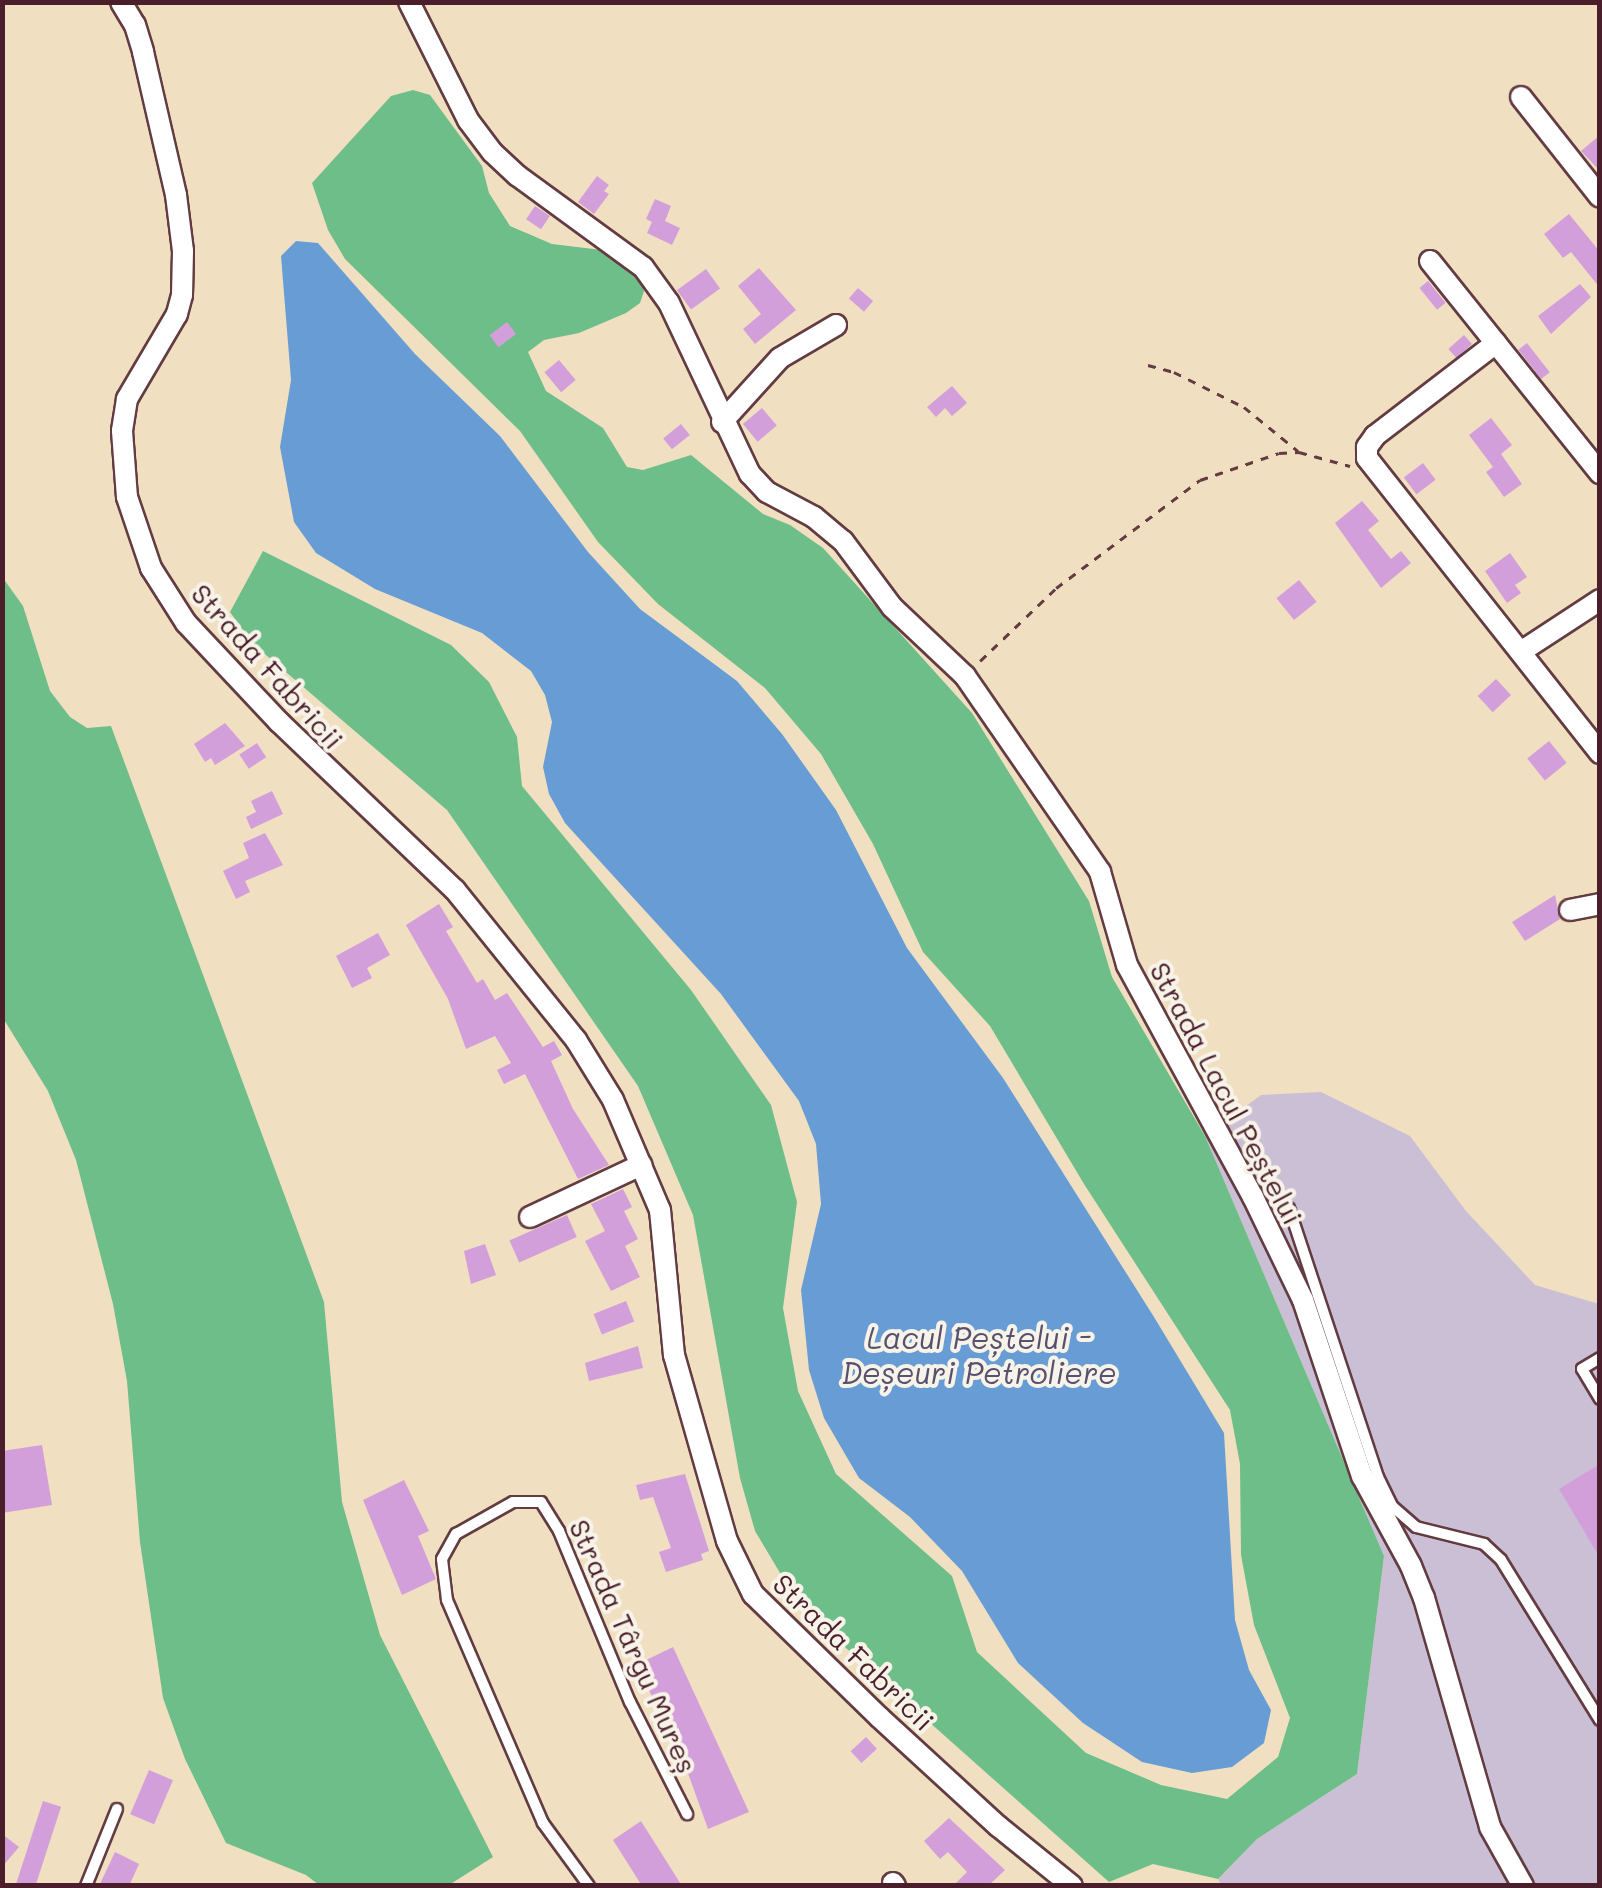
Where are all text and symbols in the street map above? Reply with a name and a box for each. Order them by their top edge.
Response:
street label: Strada Fabricii [185,576,351,756]
street label: Strada Lacul Peștelui [1144,956,1310,1230]
water label: Lacul Peștelui - Deșeuri Petroliere [841,1319,1117,1390]
street label: Strada Târgu Mureș [563,1514,705,1778]
street label: Strada Fabricii [766,1567,942,1737]

